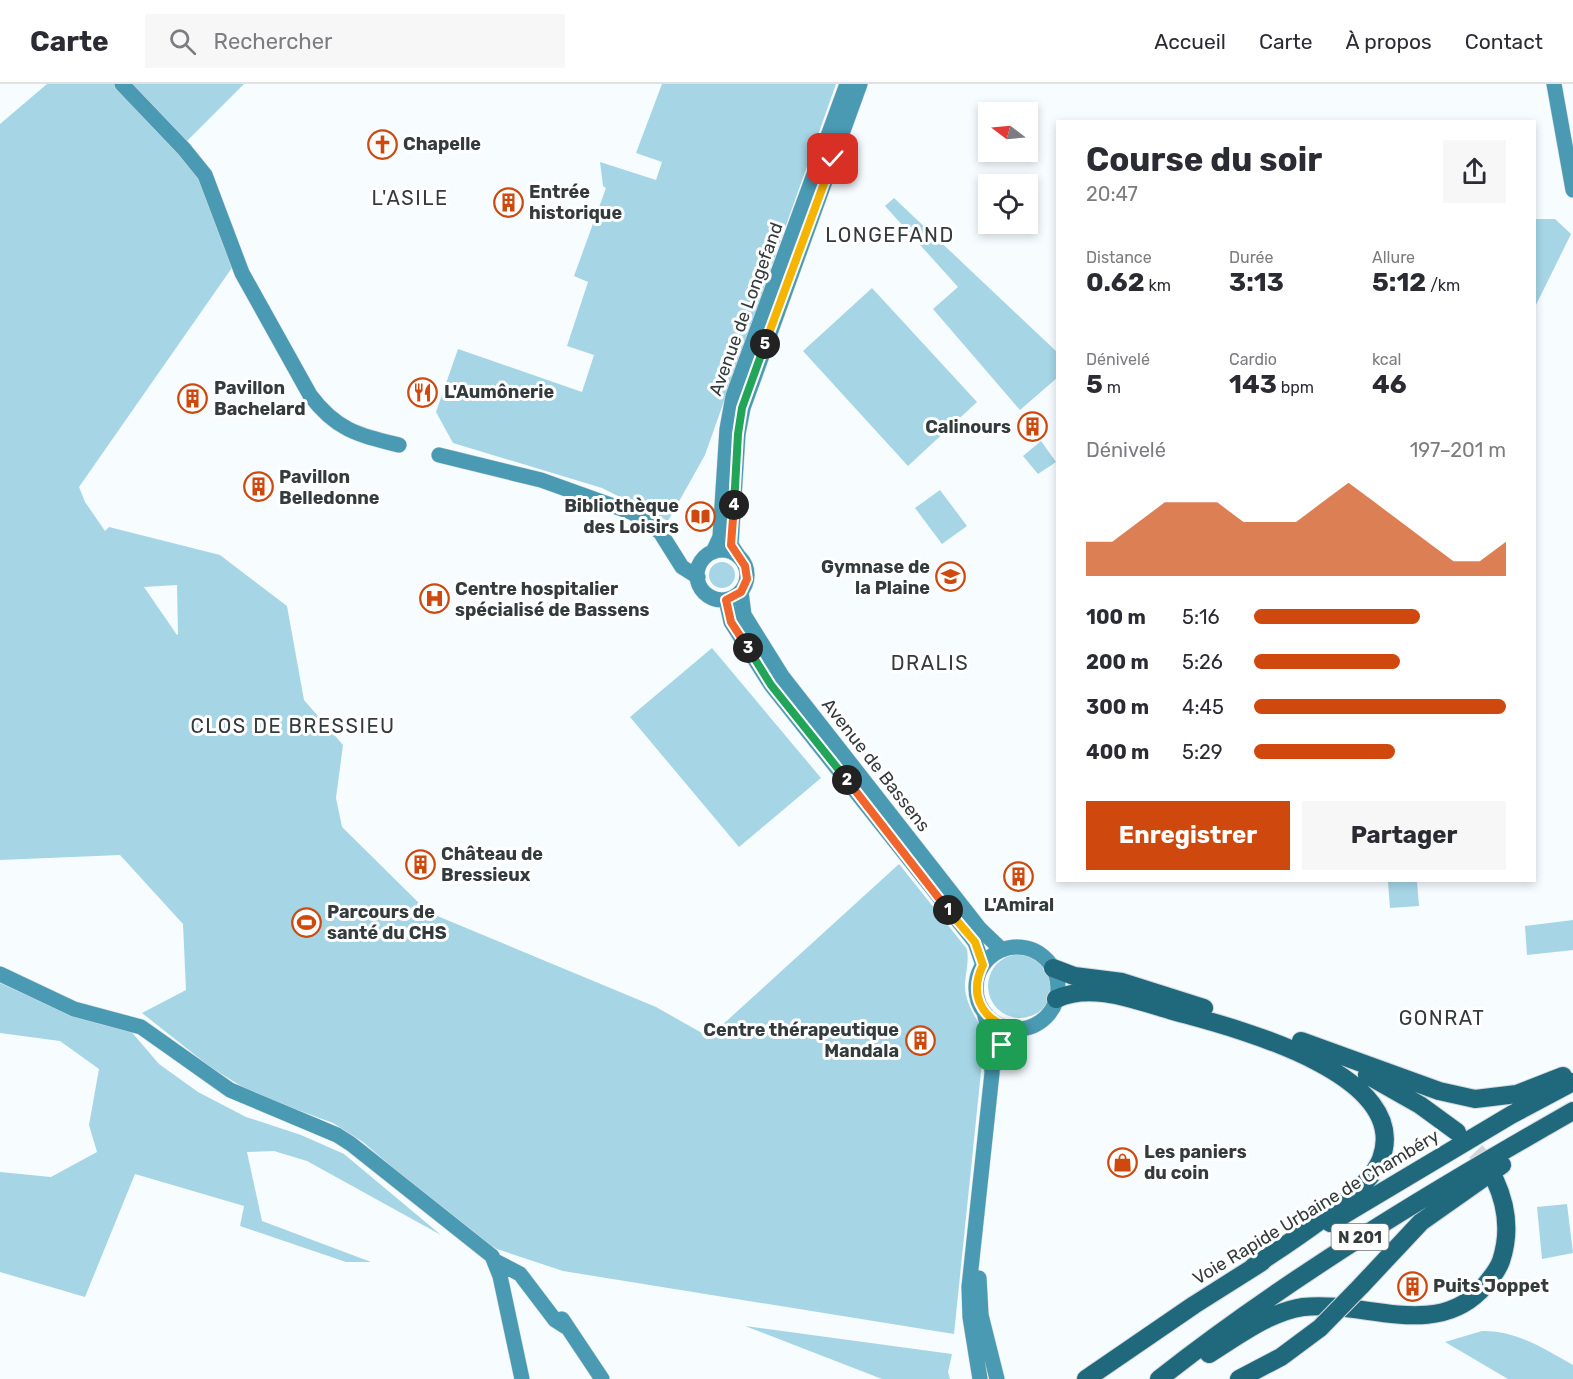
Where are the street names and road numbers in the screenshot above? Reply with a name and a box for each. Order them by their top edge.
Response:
street label: Avenue de Longefand [704,219,788,399]
street label: Avenue de Bassens [817,694,935,836]
street label: Voie Rapide Urbaine de Chambéry [1189,1125,1443,1289]
road number: N 201 [1332,1224,1388,1250]

